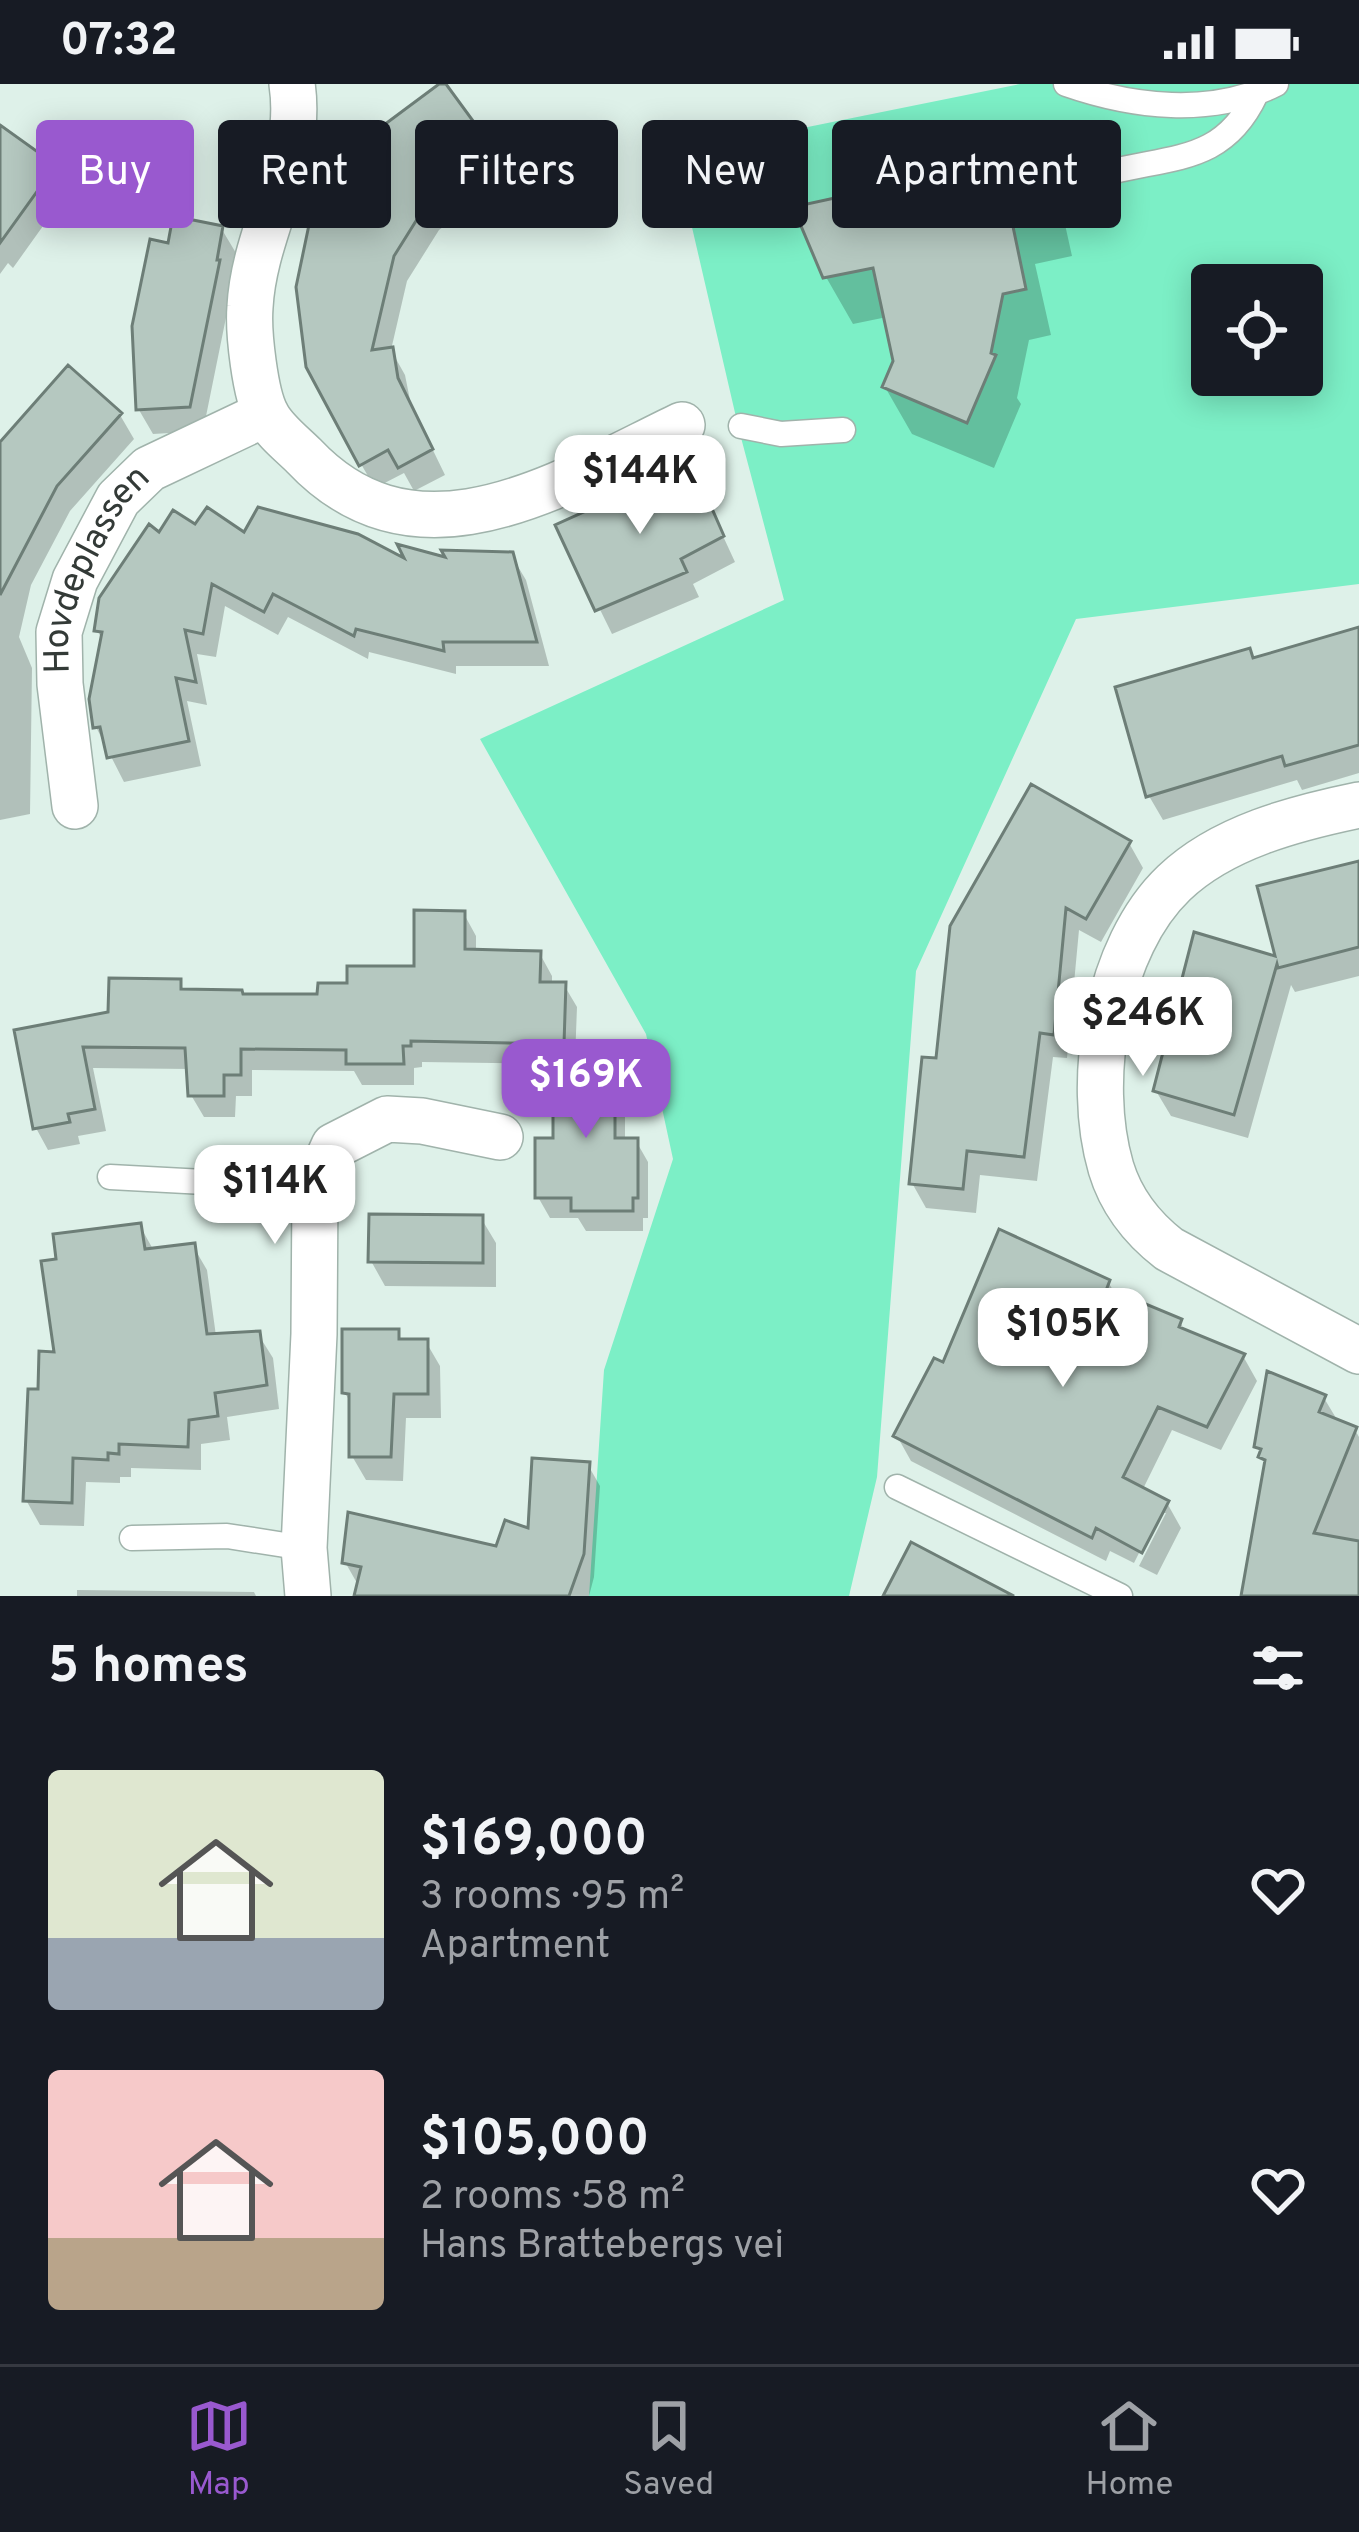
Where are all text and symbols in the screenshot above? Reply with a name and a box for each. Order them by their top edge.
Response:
text: 07:32 [60,14,177,71]
chip: Buy [36,120,194,228]
chip: Rent [218,120,391,228]
chip: Filters [415,120,618,228]
chip: New [642,120,808,228]
chip: Apartment [832,120,1121,228]
map controls [1191,264,1323,396]
button: locate [1191,264,1323,396]
pin: $144K [556,435,724,537]
text: $144K [582,449,698,498]
street label: Hovdeplassen [36,456,161,674]
pin: $246K [1059,977,1227,1079]
text: $246K [1081,991,1205,1040]
pin: $169K [502,1039,670,1141]
text: $169K [529,1053,643,1102]
pin: $114K [191,1145,359,1247]
text: $114K [221,1159,329,1208]
pin: $105K [979,1288,1147,1390]
text: $105K [1005,1302,1121,1351]
icon: filters [1245,1635,1311,1701]
text: 5 homes [48,1636,249,1701]
text: $169,000 [420,1809,648,1874]
icon: home [144,1818,288,1962]
icon: heart [1245,1857,1311,1923]
text: 3 rooms · 95 m² [420,1874,684,1923]
text: Apartment [420,1923,610,1972]
text: $105,000 [420,2109,650,2174]
icon: home [144,2118,288,2262]
icon: heart [1245,2157,1311,2223]
text: 2 rooms · 58 m² [420,2174,685,2223]
text: Hans Brattebergs vei [420,2223,784,2272]
tab: Map [186,2393,252,2507]
tab: Saved [623,2393,714,2507]
tab: Home [1086,2393,1173,2507]

